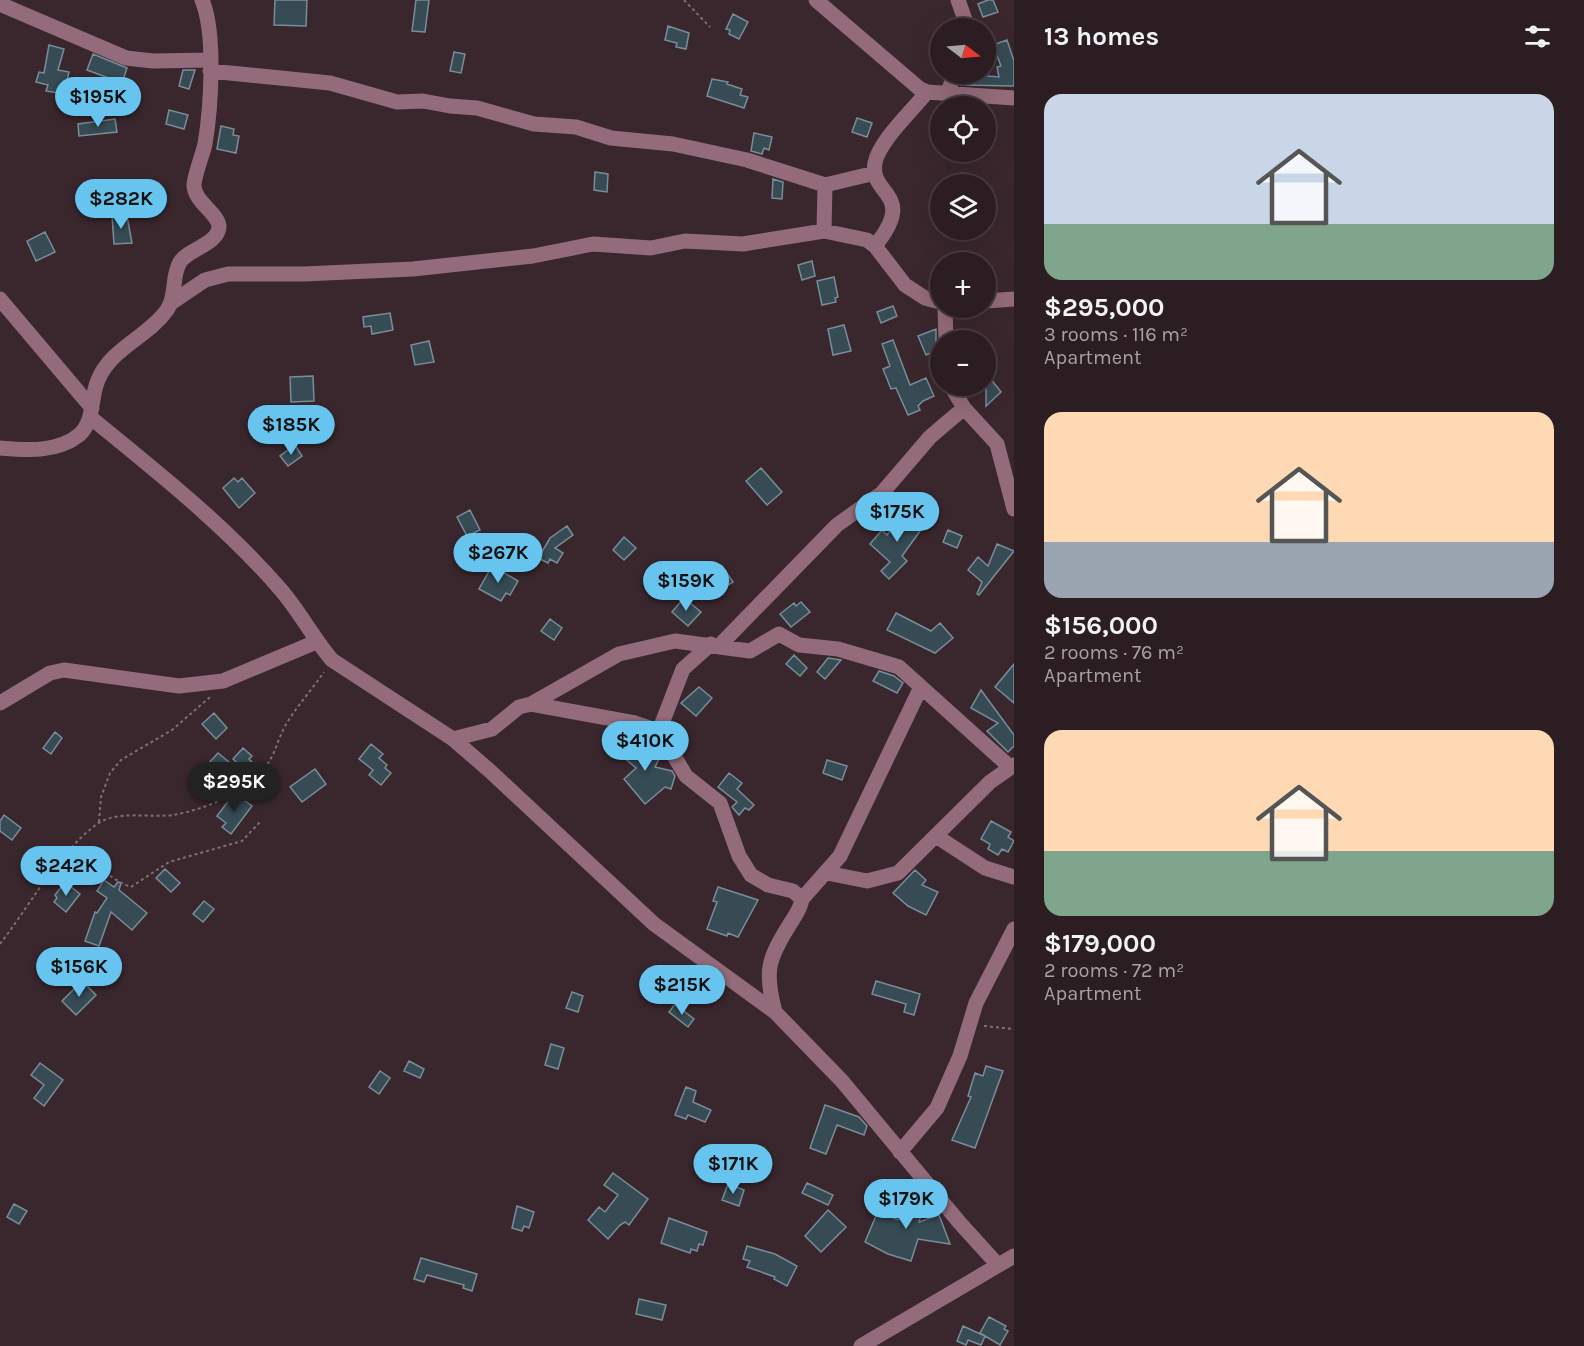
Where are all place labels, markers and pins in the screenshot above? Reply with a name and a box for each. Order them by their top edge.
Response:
pin: $195K [56,77,140,128]
pin: $282K [79,179,163,230]
pin: $185K [249,405,333,456]
pin: $175K [855,492,939,543]
pin: $267K [456,533,540,584]
pin: $159K [644,561,728,612]
pin: $410K [603,721,687,772]
pin: $295K [192,762,276,813]
pin: $242K [24,846,108,897]
pin: $156K [37,947,121,998]
pin: $215K [640,965,724,1016]
pin: $171K [691,1144,775,1195]
pin: $179K [864,1179,948,1230]

